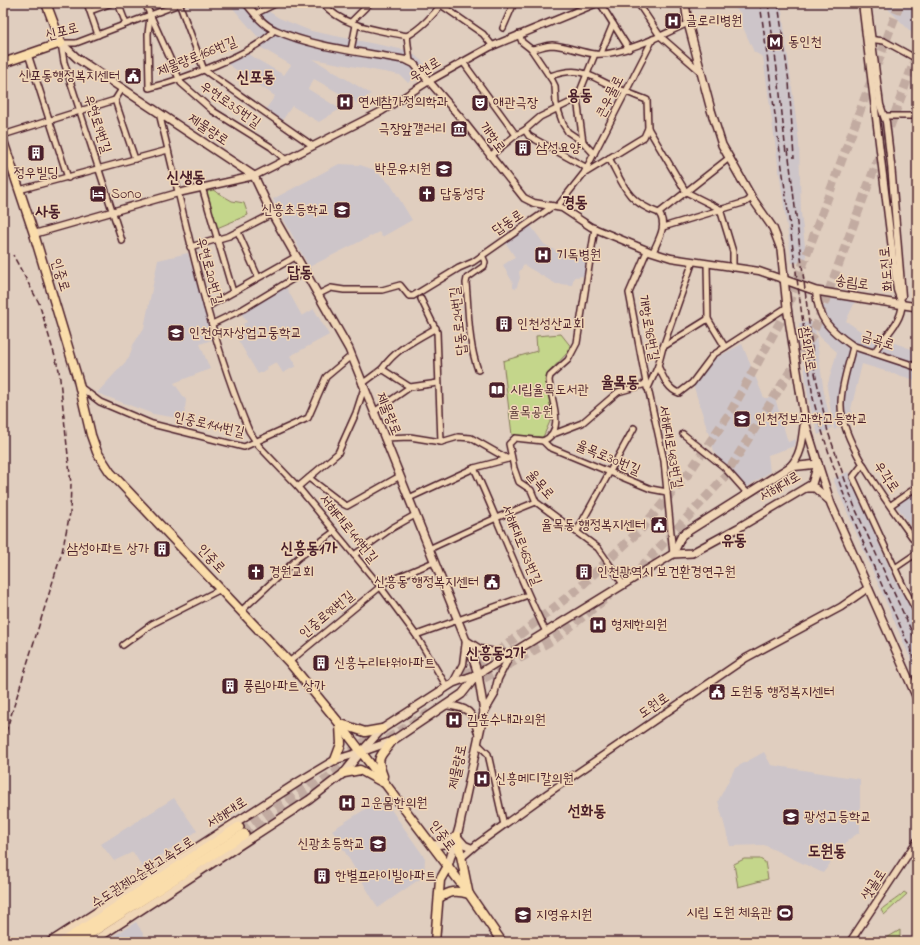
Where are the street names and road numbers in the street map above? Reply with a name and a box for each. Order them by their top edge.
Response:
street label: 신포로 [43,18,81,46]
street label: 제물량로166번길 [154,31,241,83]
street label: 우현로 [405,52,445,88]
street label: 큰우물로 [590,72,630,122]
street label: 우현로35번길 [195,76,265,134]
street label: 우현로9번길 [78,92,117,157]
street label: 제물량로 [183,109,233,151]
street label: 개항로 [473,118,511,158]
street label: 답동로 [488,205,528,241]
street label: 우현로20번길 [190,235,228,308]
street label: 화도진로 [875,246,899,292]
street label: 인중로 [45,256,75,294]
street label: 송림로 [834,270,870,296]
street label: 답동로24번길 [445,285,473,356]
street label: 개항로96번길 [632,293,664,363]
street label: 참외전로 [793,325,821,373]
street label: 금곡로 [859,326,897,356]
street label: 제물량로 [370,389,406,439]
street label: 서해대로483번길 [652,404,688,491]
street label: 인중로144번길 [171,407,247,444]
street label: 율목로30번길 [573,435,644,481]
street label: 우각로 [868,457,904,497]
street label: 율목로 [521,465,559,505]
street label: 서해대로 [755,466,805,508]
street label: 서해대로449번길 [314,490,383,569]
street label: 서해대로463번길 [495,502,547,589]
street label: 인중로 [192,539,230,579]
street label: 인중로98번길 [295,586,360,644]
street label: 도원로 [634,688,674,724]
street label: 제물량로 [443,743,473,791]
street label: 서해대로 [202,792,252,834]
street label: 인중로 [423,816,461,856]
street label: 수도권제2순환고속도로 [87,832,199,914]
street label: 샛골로 [856,865,892,905]

